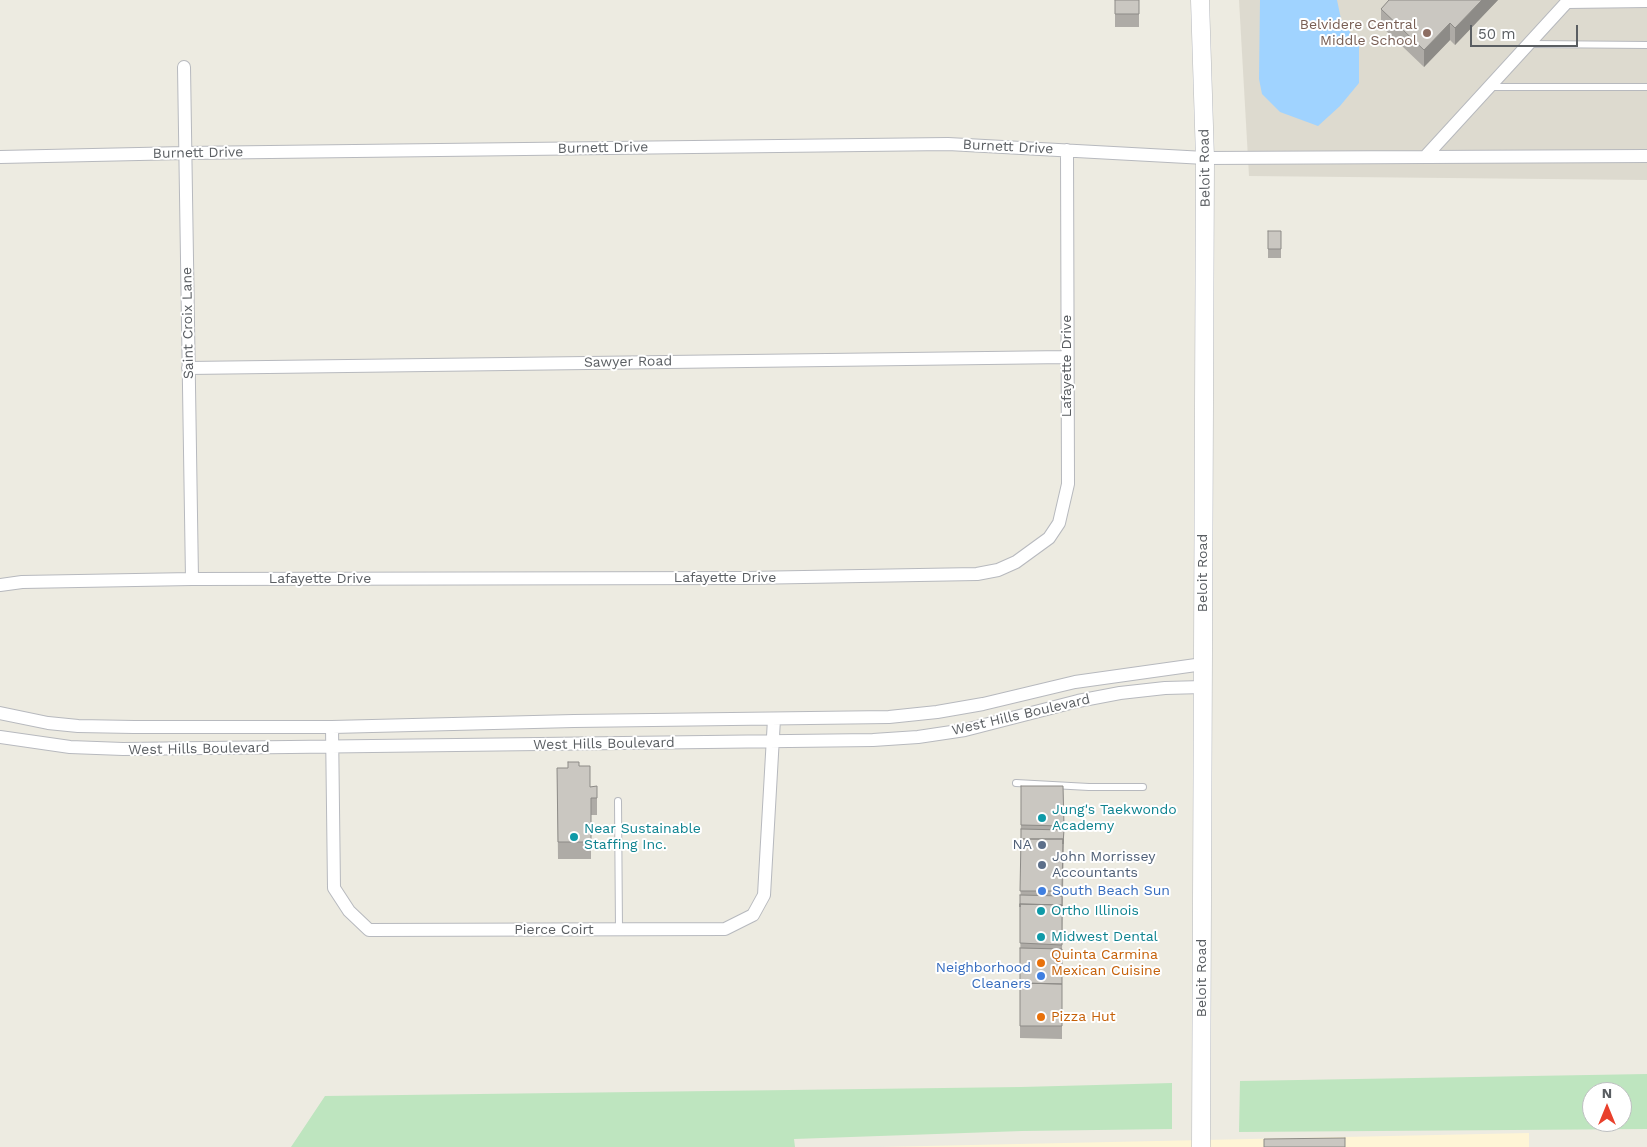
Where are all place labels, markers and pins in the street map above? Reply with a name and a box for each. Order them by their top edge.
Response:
place label: Belvidere Central Middle School [1300,17,1417,49]
marker: Belvidere Central Middle School [1421,27,1433,39]
place label: Jung's Taekwondo Academy [1052,802,1177,834]
marker: Jung's Taekwondo Academy [1036,812,1048,824]
place label: Near Sustainable Staffing Inc. [584,821,701,854]
marker: Near Sustainable Staffing Inc. [568,831,580,843]
place label: NA [1012,837,1032,853]
marker: NA [1036,839,1048,851]
place label: John Morrissey Accountants [1052,849,1155,882]
marker: John Morrissey Accountants [1036,859,1048,871]
place label: South Beach Sun [1052,883,1170,899]
marker: South Beach Sun [1036,885,1048,897]
place label: Ortho Illinois [1051,903,1139,919]
marker: Ortho Illinois [1035,905,1047,917]
place label: Midwest Dental [1051,929,1158,945]
marker: Midwest Dental [1035,931,1047,943]
place label: Quinta Carmina Mexican Cuisine [1051,947,1161,980]
marker: Quinta Carmina Mexican Cuisine [1035,957,1047,969]
place label: Neighborhood Cleaners [936,960,1031,992]
marker: Neighborhood Cleaners [1035,970,1047,982]
place label: Pizza Hut [1051,1009,1116,1025]
marker: Pizza Hut [1035,1011,1047,1023]

